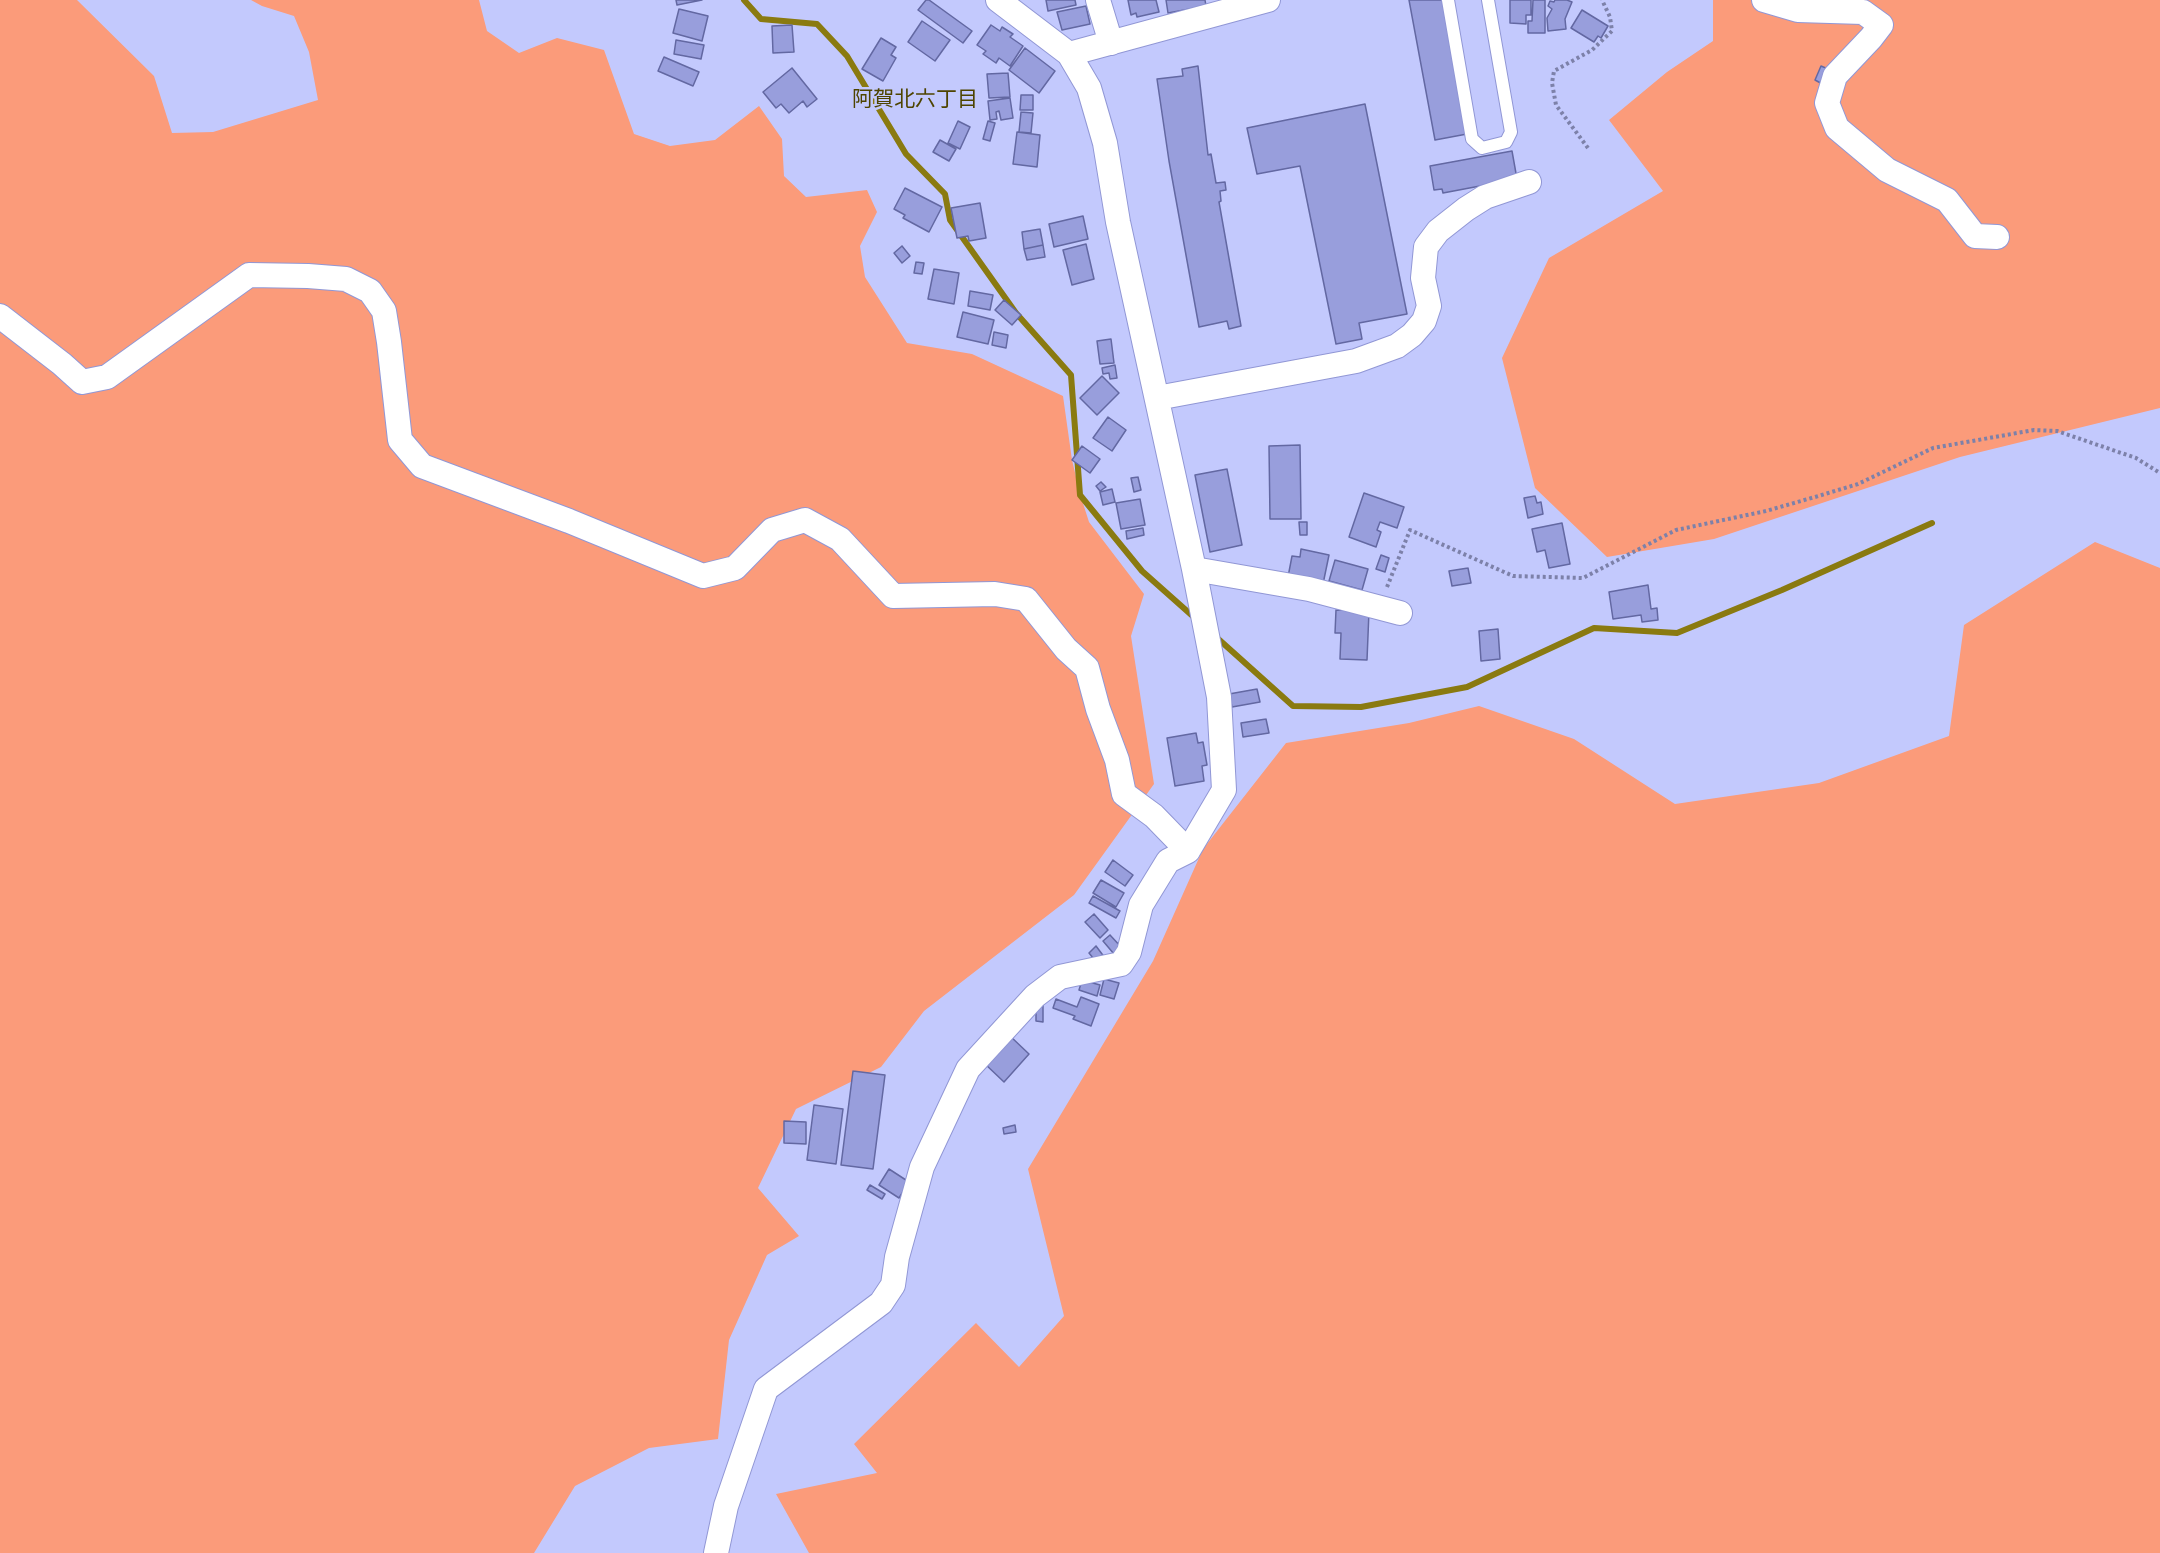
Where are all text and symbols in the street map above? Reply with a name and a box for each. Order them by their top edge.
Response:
district label: 阿賀北六丁目 [852,86,978,112]

